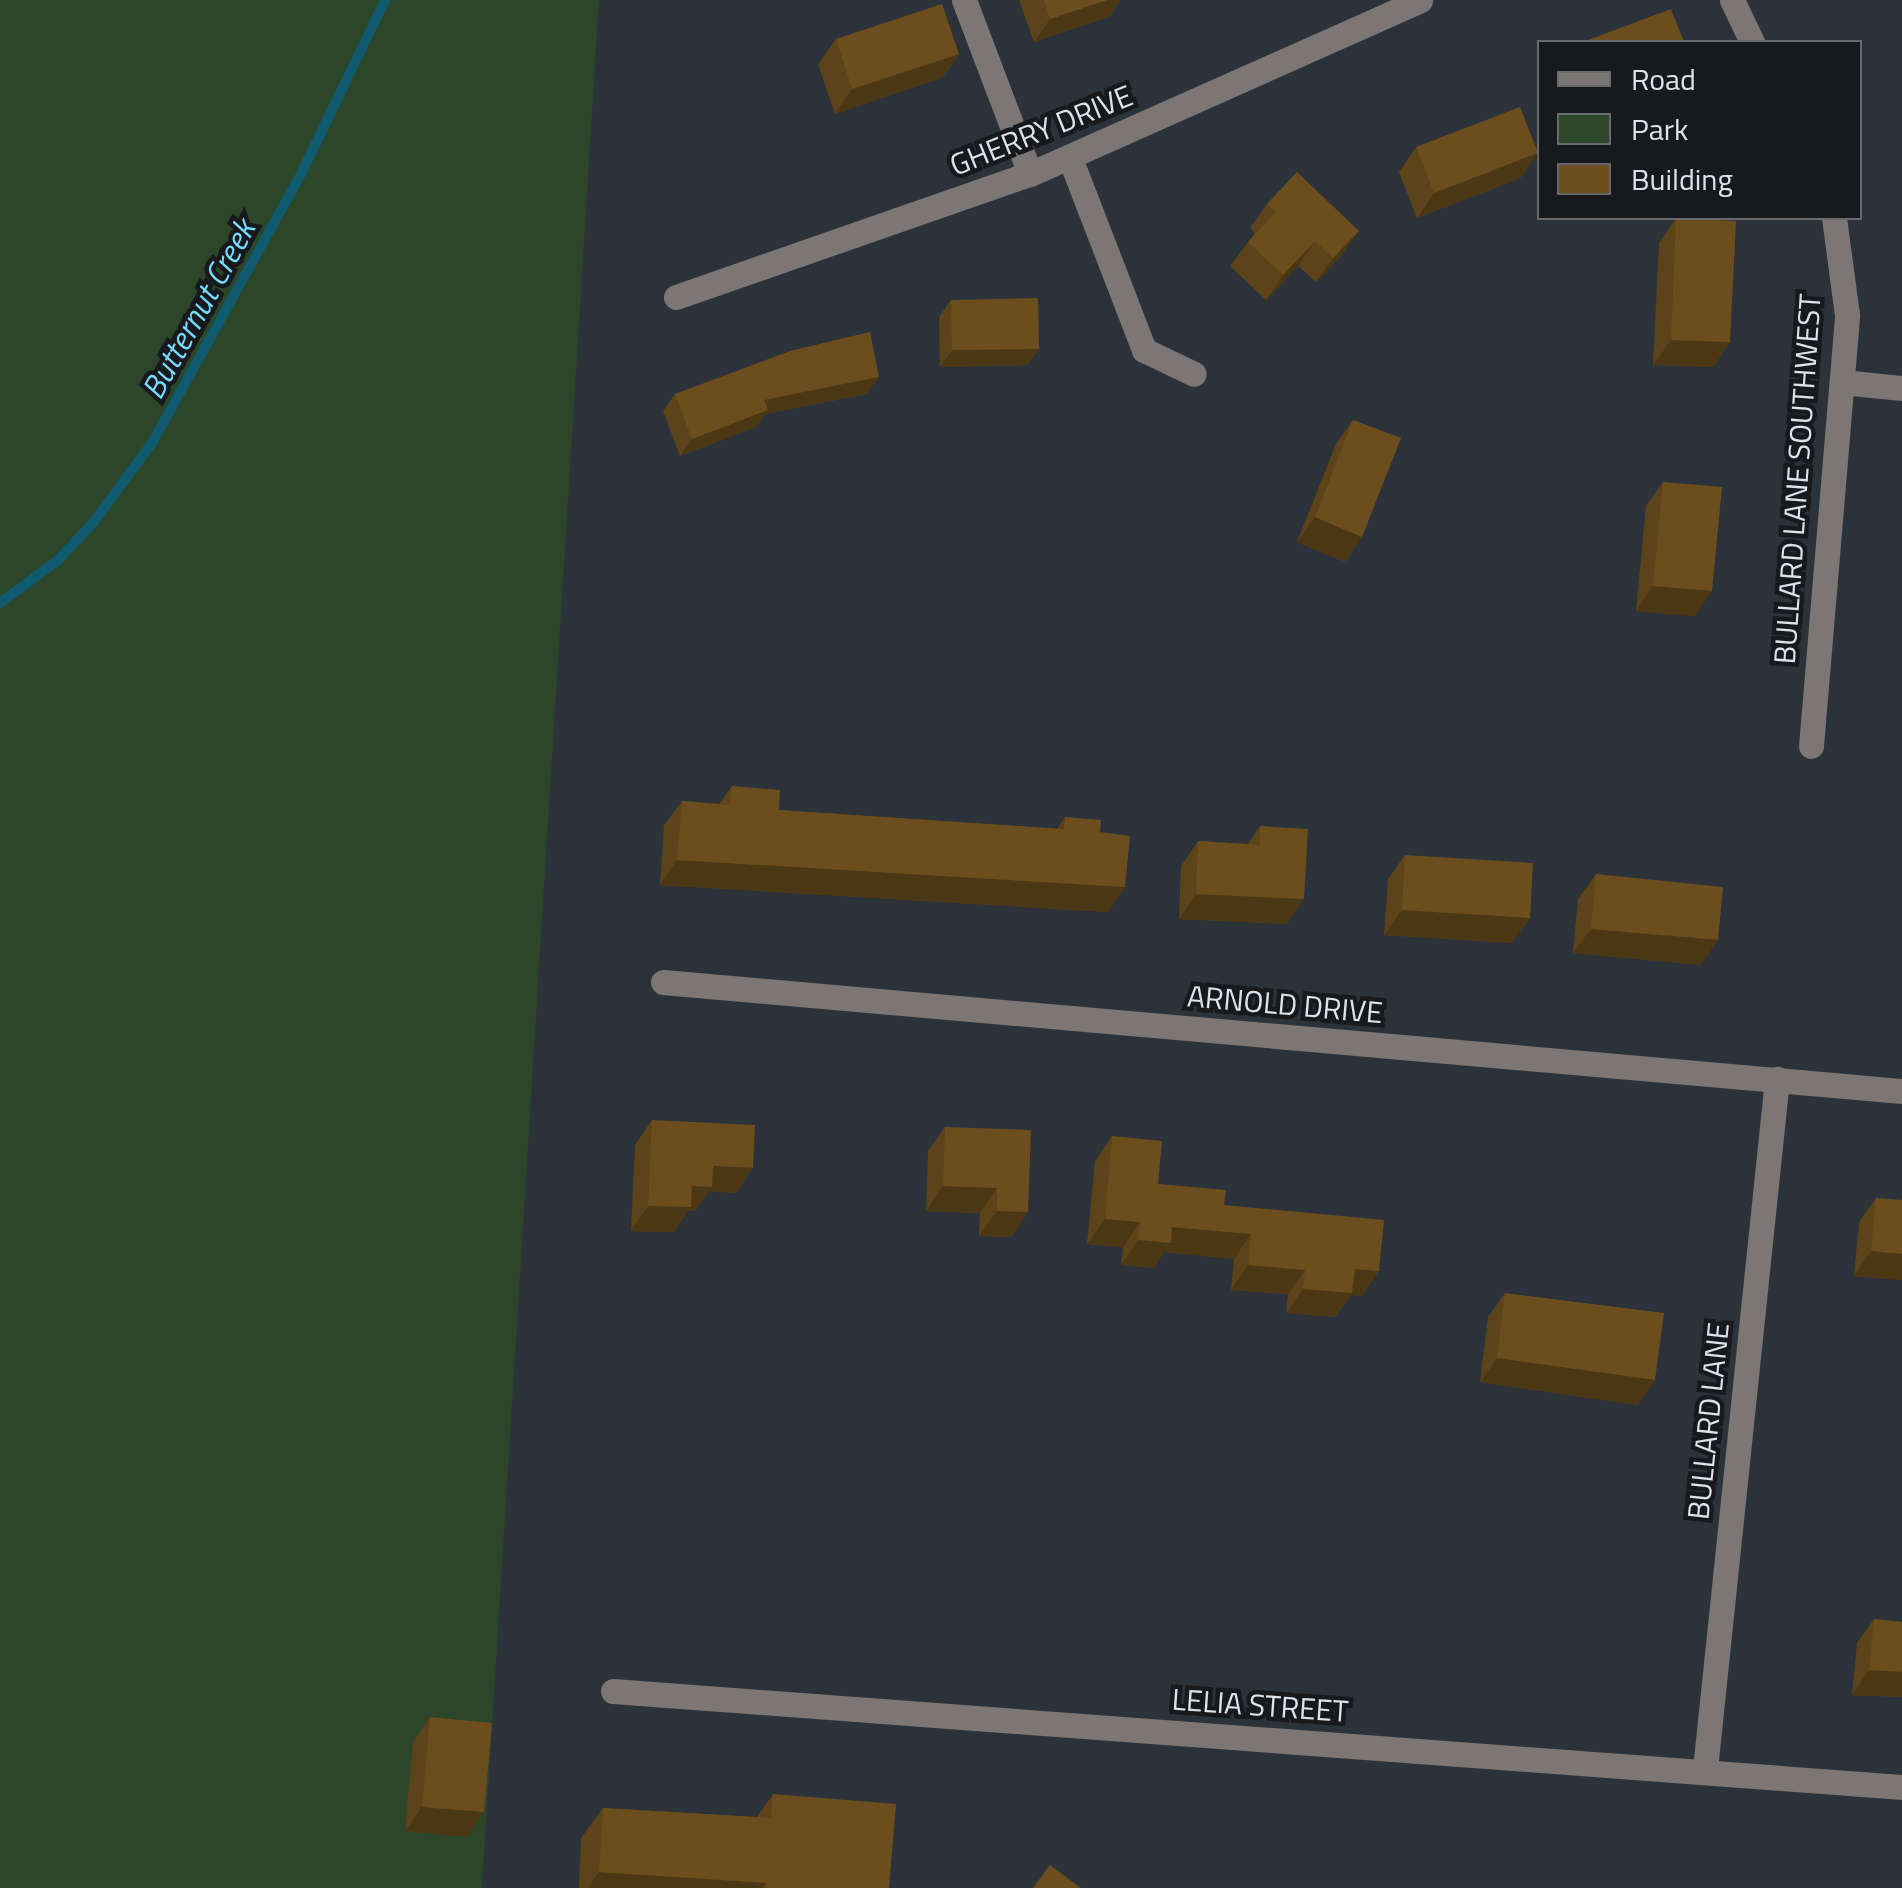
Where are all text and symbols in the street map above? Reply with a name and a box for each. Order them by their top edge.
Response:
legend [1537,40,1862,220]
text: Road [1631,56,1696,102]
street label: GHERRY DRIVE [944,77,1138,183]
text: Park [1631,106,1688,152]
text: Building [1631,156,1733,202]
water label: Butternut Creek [133,213,263,405]
street label: BULLARD LANE SOUTHWEST [1766,293,1828,665]
street label: ARNOLD DRIVE [1186,978,1384,1030]
street label: BULLARD LANE [1680,1321,1736,1521]
street label: LELIA STREET [1171,1681,1349,1729]

